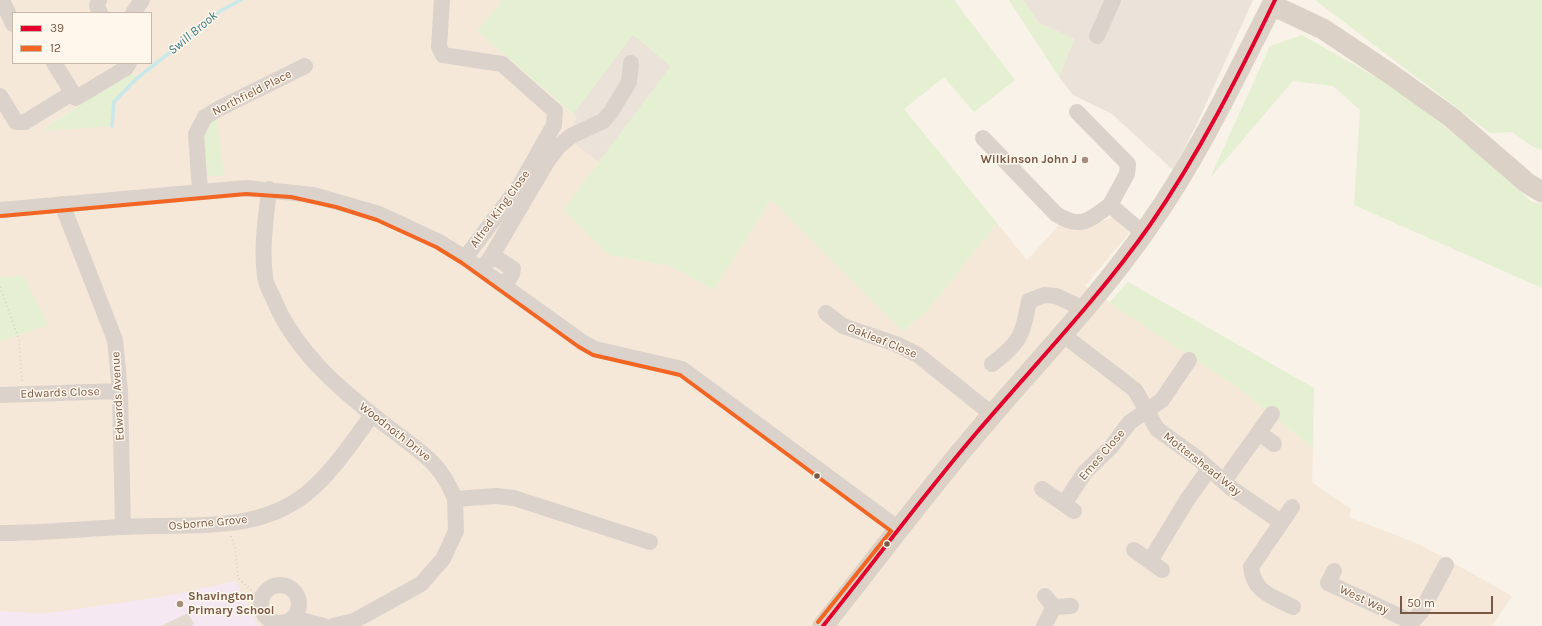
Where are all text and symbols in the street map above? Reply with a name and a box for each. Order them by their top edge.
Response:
water label: Swill Brook [165,8,221,58]
legend [12,12,152,64]
text: 39 [50,21,64,35]
text: 12 [50,41,61,55]
street label: Northfield Place [210,67,294,119]
place label: Wilkinson John J [980,153,1077,167]
marker: Wilkinson John J [1080,155,1090,165]
street label: Alfred King Close [467,167,533,251]
street label: Oakleaf Close [845,320,919,362]
street label: Edwards Avenue [108,351,128,441]
street label: Edwards Close [20,384,100,402]
street label: Woodnoth Drive [356,400,434,464]
street label: Emes Close [1076,426,1128,484]
street label: Mottershead Way [1160,429,1244,499]
unlabelled marker [812,471,822,481]
street label: Osborne Grove [168,512,248,534]
unlabelled marker [882,539,892,549]
street label: West Way [1337,582,1391,618]
scale bar [1402,588,1495,614]
place label: Shavington Primary School [188,590,275,618]
text: 50 m [1407,596,1435,610]
marker: Shavington Primary School [175,599,185,609]

